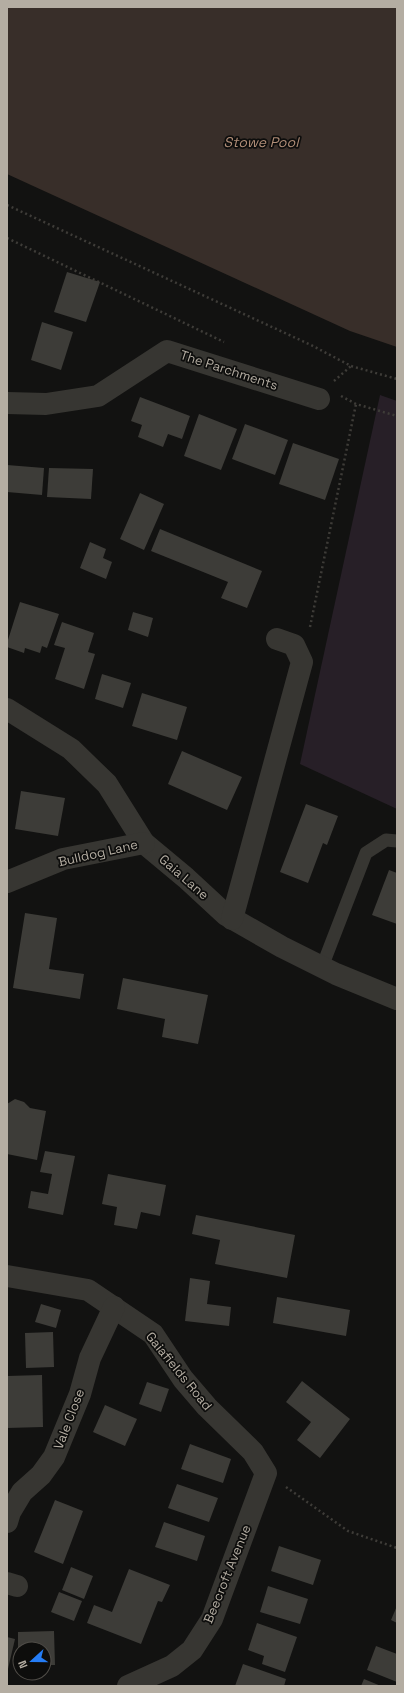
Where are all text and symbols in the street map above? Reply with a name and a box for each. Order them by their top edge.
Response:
water label: Stowe Pool [223,133,300,151]
street label: The Parchments [178,346,280,394]
street label: Bulldog Lane [56,836,140,870]
street label: Gaia Lane [156,851,212,903]
street label: Gaiafields Road [142,1328,216,1414]
street label: Vale Close [50,1386,88,1452]
street label: Beecroft Avenue [199,1522,255,1626]
north arrow [12,1641,52,1681]
text: N [15,1659,31,1671]

